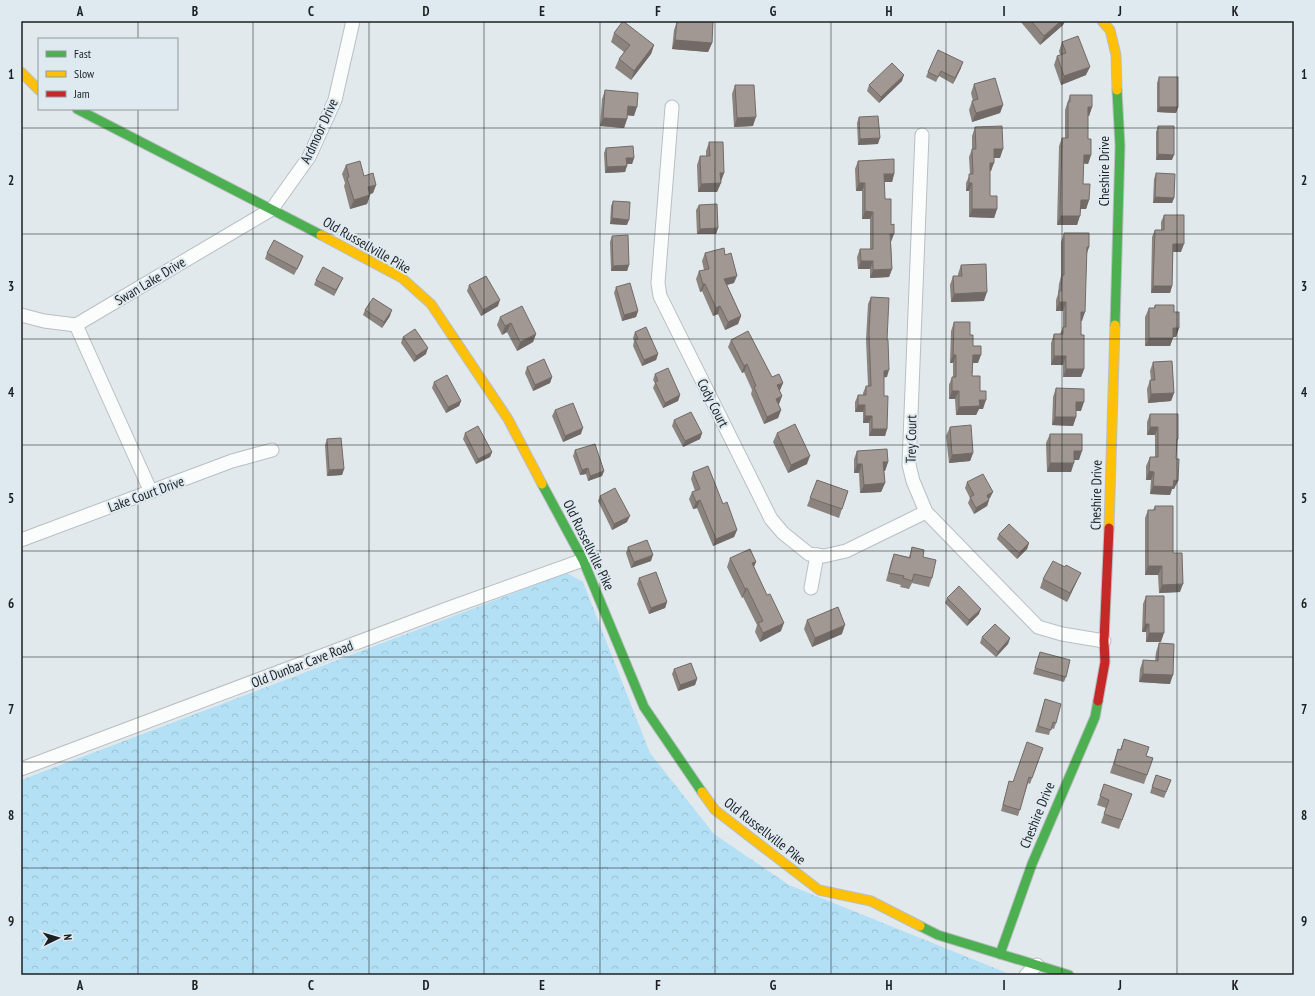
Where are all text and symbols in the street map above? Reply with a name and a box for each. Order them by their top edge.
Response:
text: A [76,3,84,20]
text: B [192,3,198,20]
text: C [308,3,314,20]
text: D [423,3,430,20]
text: E [539,3,545,20]
text: F [655,3,661,20]
text: G [770,3,777,20]
text: H [886,3,893,20]
text: I [1002,3,1006,20]
text: J [1117,3,1122,20]
text: K [1232,3,1239,20]
legend [38,38,178,110]
text: Fast [74,46,92,61]
text: 1 [8,66,14,83]
text: Slow [74,66,95,81]
text: 1 [1301,66,1307,83]
text: Jam [73,86,90,101]
street label: Ardmoor Drive [296,95,342,167]
street label: Cheshire Drive [1095,136,1113,206]
text: 2 [8,172,14,189]
text: 2 [1301,172,1307,189]
street label: Old Russellville Pike [320,213,414,278]
street label: Swan Lake Drive [111,253,189,309]
text: 3 [8,278,14,295]
text: 3 [1301,278,1307,295]
street label: Cody Court [693,376,733,430]
text: 4 [8,384,15,401]
text: 4 [1301,384,1308,401]
street label: Trey Court [902,414,920,463]
street label: Cheshire Drive [1086,459,1106,530]
street label: Lake Court Drive [105,472,187,516]
text: 5 [8,490,14,507]
text: 5 [1301,490,1307,507]
street label: Old Russellville Pike [559,497,619,594]
text: 6 [8,595,14,612]
text: 6 [1301,595,1307,612]
street label: Old Dunbar Cave Road [248,636,356,692]
text: 7 [8,701,14,718]
text: 7 [1301,701,1307,718]
street label: Cheshire Drive [1015,779,1059,851]
street label: Old Russellville Pike [721,794,810,869]
text: 8 [8,807,14,824]
text: 8 [1301,807,1307,824]
text: 9 [8,913,14,930]
text: 9 [1301,913,1307,930]
north arrow [38,918,78,958]
text: N [61,934,75,941]
text: A [76,977,84,994]
text: B [192,977,198,994]
text: C [308,977,314,994]
text: D [423,977,430,994]
text: E [539,977,545,994]
text: F [655,977,661,994]
text: G [770,977,777,994]
text: H [886,977,893,994]
text: I [1002,977,1006,994]
text: J [1117,977,1122,994]
text: K [1232,977,1239,994]

